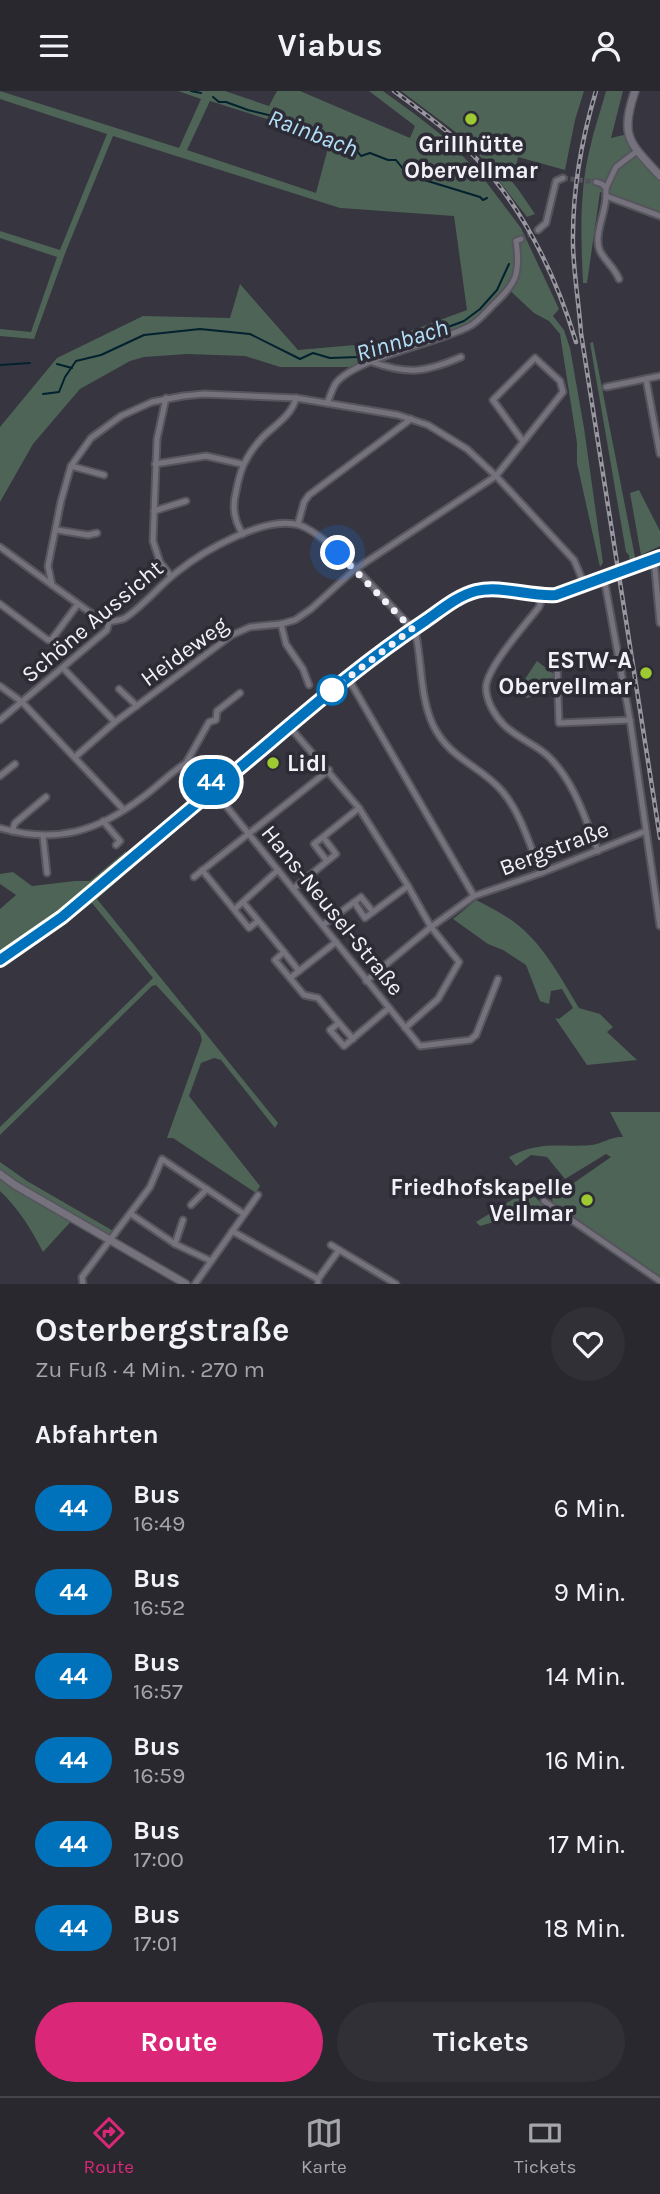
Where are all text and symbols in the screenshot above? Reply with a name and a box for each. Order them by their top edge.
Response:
icon: menu [35,27,73,65]
text: Viabus [277,27,383,64]
icon: person [587,27,625,65]
water label: Rainbach [264,103,362,163]
marker: Grillhütte Obervellmar [463,111,479,127]
place label: Grillhütte Obervellmar [404,131,538,184]
water label: Rinnbach [353,313,451,367]
your location [320,535,355,570]
street label: Schöne Aussicht [16,554,169,688]
street label: Heideweg [136,611,233,692]
place label: ESTW-A Obervellmar [499,647,632,700]
marker: ESTW-A Obervellmar [638,665,654,681]
unlabelled marker [317,675,347,705]
place label: Lidl [287,750,327,777]
marker: Lidl [265,755,281,771]
line badge: 44 [180,759,242,805]
text: 44 [197,768,225,796]
street label: Bergstraße [496,815,613,882]
street label: Hans-Neusel-Straße [256,820,410,1001]
place label: Friedhofskapelle Vellmar [390,1174,573,1227]
marker: Friedhofskapelle Vellmar [579,1192,595,1208]
button: heart [551,1307,625,1381]
text: Osterbergstraße [35,1311,290,1349]
text: Zu Fuß · 4 Min. · 270 m [35,1356,265,1383]
text: Abfahrten [35,1419,159,1450]
text: Bus [133,1479,180,1510]
text: 6 Min. [554,1493,625,1524]
text: 44 [59,1494,88,1522]
text: 16:49 [133,1510,185,1537]
text: Bus [133,1563,180,1594]
text: 9 Min. [554,1577,625,1608]
text: 44 [59,1578,88,1606]
text: 16:52 [133,1594,185,1621]
text: Bus [133,1647,180,1678]
text: 14 Min. [546,1661,625,1692]
text: 44 [59,1662,88,1690]
text: 16:57 [133,1678,183,1705]
text: Bus [133,1731,180,1762]
text: 16 Min. [545,1745,625,1776]
text: 44 [59,1746,88,1774]
text: 16:59 [133,1762,185,1789]
text: Bus [133,1815,180,1846]
text: 17 Min. [548,1829,625,1860]
text: 44 [59,1830,88,1858]
text: 17:00 [133,1846,184,1873]
text: Bus [133,1899,180,1930]
text: 18 Min. [544,1913,625,1944]
text: 44 [59,1914,88,1942]
text: 17:01 [133,1930,178,1957]
button: Route [35,2002,323,2082]
button: Tickets [337,2002,625,2082]
tab: Route [84,2114,134,2178]
tab: Karte [301,2114,347,2178]
tab: Tickets [514,2114,576,2178]

